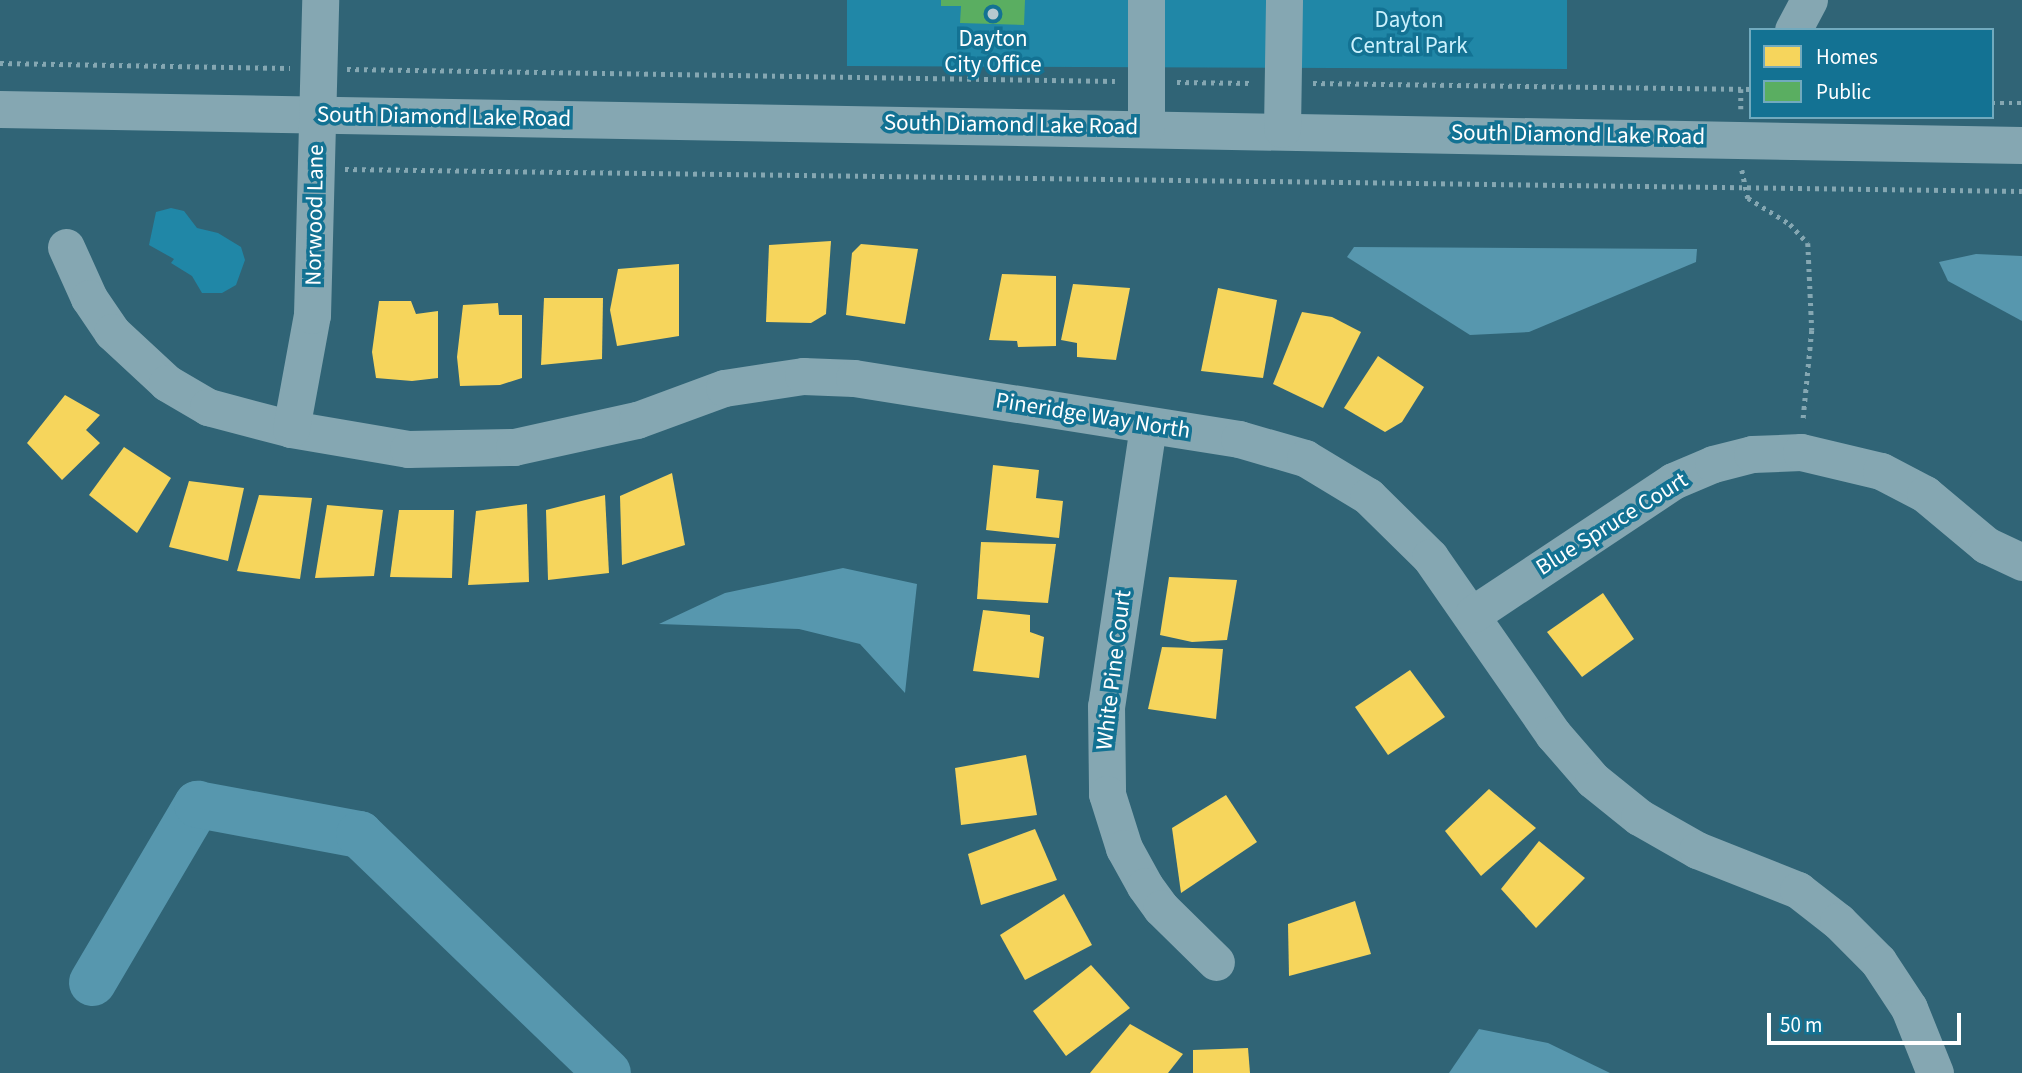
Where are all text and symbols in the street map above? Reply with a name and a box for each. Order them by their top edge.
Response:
marker: Dayton City Office [985,6,1001,22]
park label: Dayton Central Park [1350,6,1468,60]
place label: Dayton City Office [944,25,1042,79]
legend [1749,28,1994,119]
text: Homes [1816,42,1878,72]
text: Public [1816,77,1871,107]
street label: South Diamond Lake Road [317,101,571,133]
street label: South Diamond Lake Road [884,109,1138,141]
street label: South Diamond Lake Road [1451,119,1705,151]
street label: Norwood Lane [300,144,330,286]
street label: Pineridge Way North [994,387,1192,445]
street label: Blue Spruce Court [1531,466,1693,582]
street label: White Pine Court [1091,588,1137,752]
scale bar [1770,1000,1964,1044]
text: 50 m [1780,1010,1822,1040]

